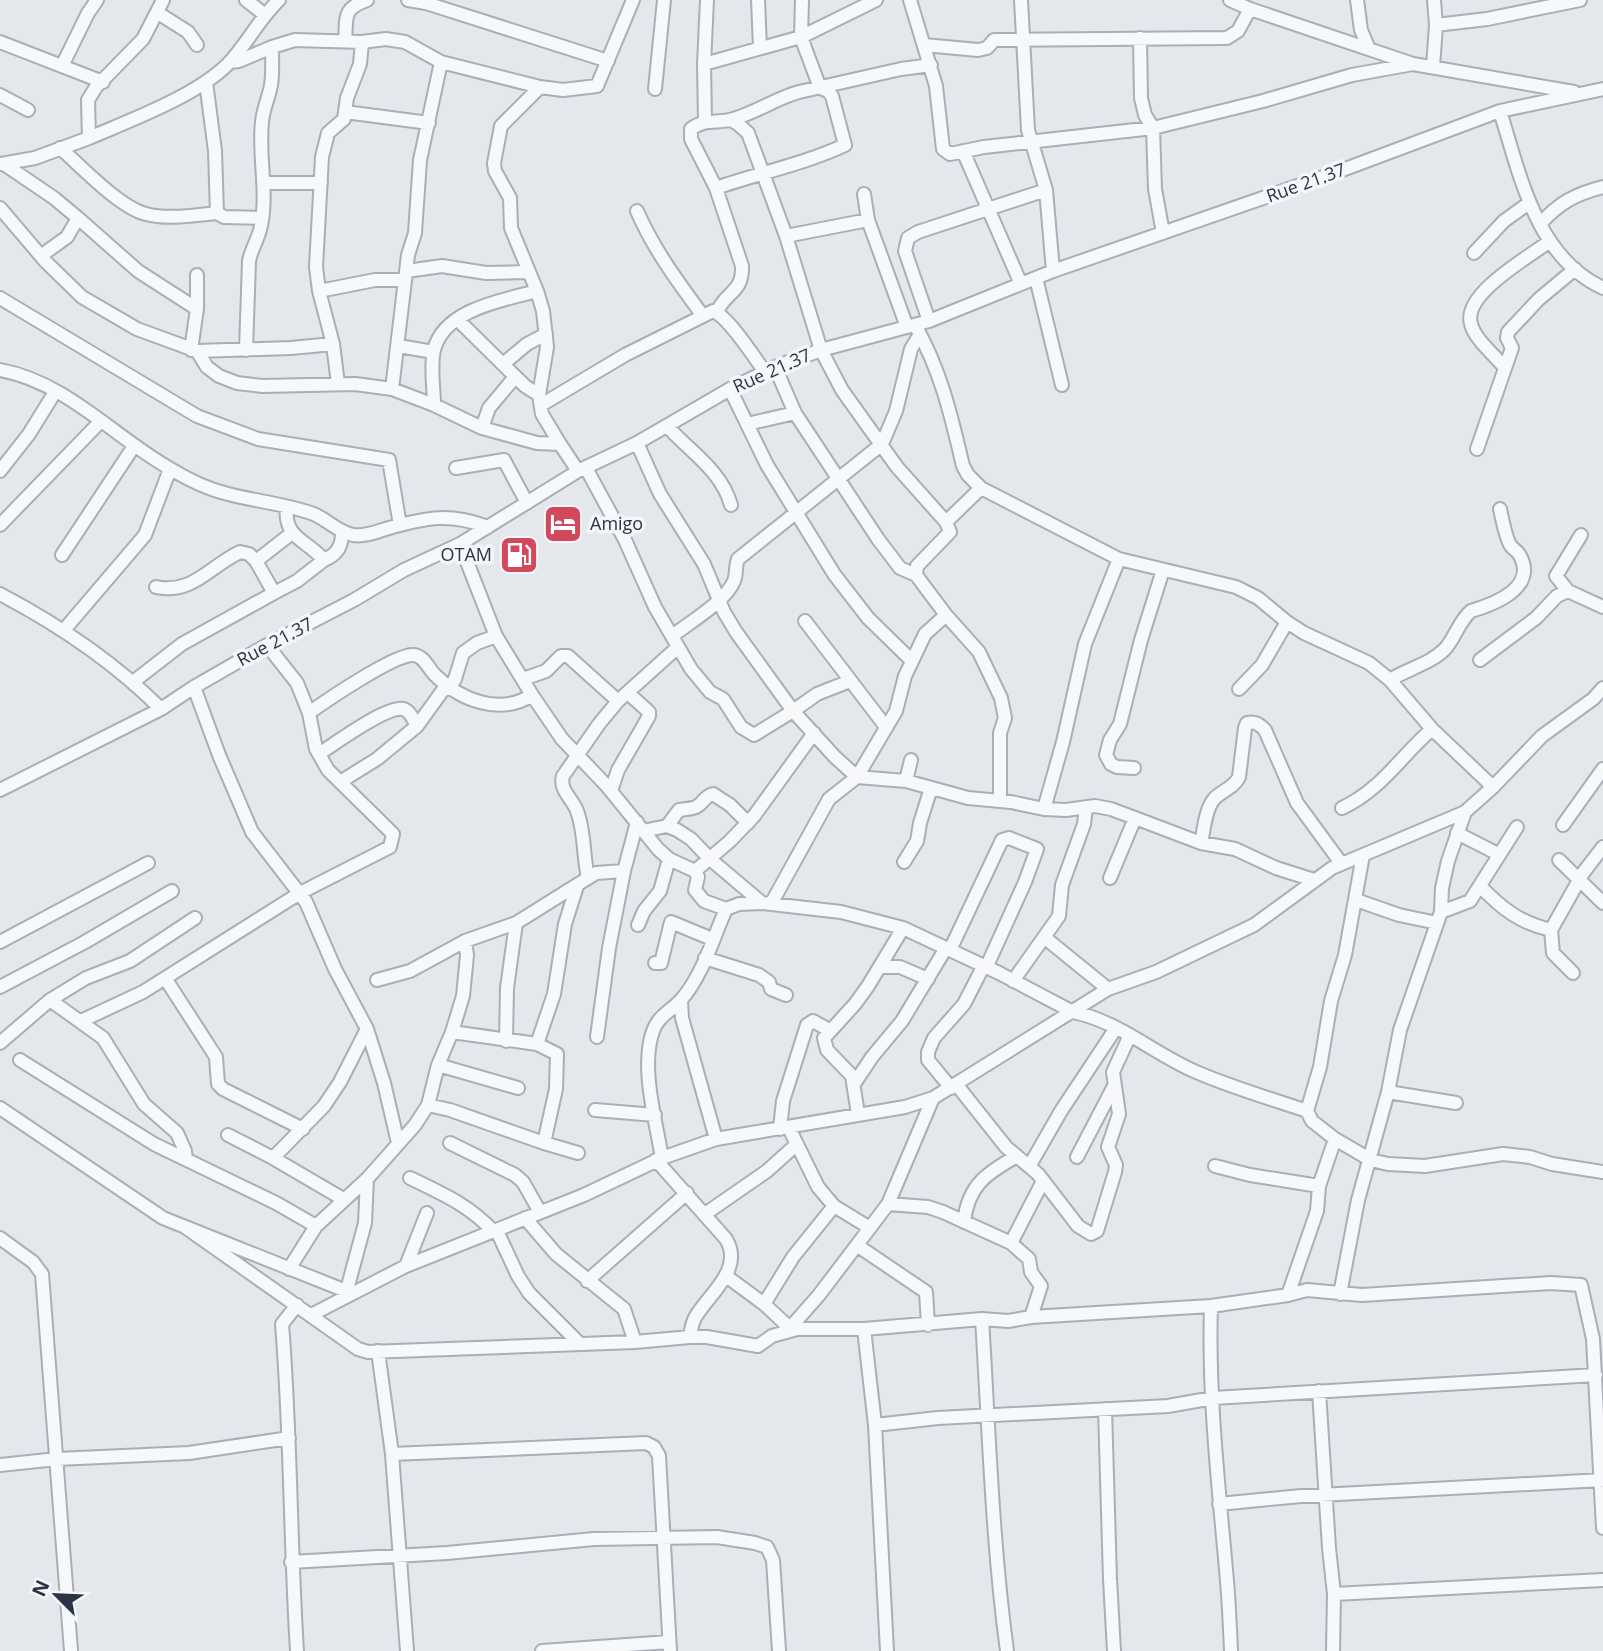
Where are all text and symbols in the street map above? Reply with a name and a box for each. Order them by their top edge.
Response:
street label: Rue 21.37 [1263,157,1349,208]
street label: Rue 21.37 [729,342,814,398]
hotel icon: Amigo [542,503,584,545]
place label: Amigo [590,511,643,535]
fuel station icon: OTAM [498,534,540,576]
place label: OTAM [441,542,492,566]
street label: Rue 21.37 [232,611,317,671]
north arrow [21,1560,91,1630]
text: N [25,1576,55,1600]

